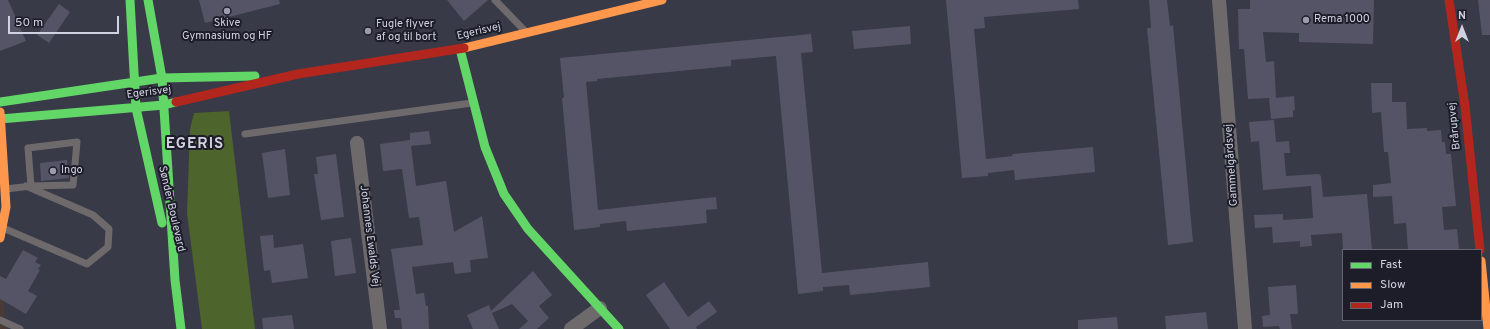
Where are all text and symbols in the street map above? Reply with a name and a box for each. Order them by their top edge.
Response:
marker: Skive Gymnasium og HF [222,6,232,16]
scale bar [10,8,121,34]
north arrow [1442,8,1482,48]
text: N [1458,9,1466,23]
place label: Rema 1000 [1314,13,1370,27]
text: 50 m [15,15,43,31]
marker: Rema 1000 [1301,15,1311,25]
place label: Skive Gymnasium og HF [182,17,272,43]
place label: Fugle flyver af og til bort [376,18,436,44]
street label: Egerisvej [456,21,502,43]
marker: Fugle flyver af og til bort [363,26,373,36]
street label: Egerisvej [126,84,172,102]
street label: Brårupvej [1446,101,1464,151]
street label: Gammelgårdsvej [1223,123,1241,207]
district label: EGERIS [166,136,224,154]
place label: Ingo [61,164,83,178]
street label: Sønder Boulevard [155,165,187,253]
marker: Ingo [48,166,58,176]
street label: Johannes Ewalds Vej [356,184,382,288]
legend [1342,249,1482,321]
text: Fast [1380,257,1402,273]
text: Slow [1380,277,1406,293]
text: Jam [1380,297,1403,313]

